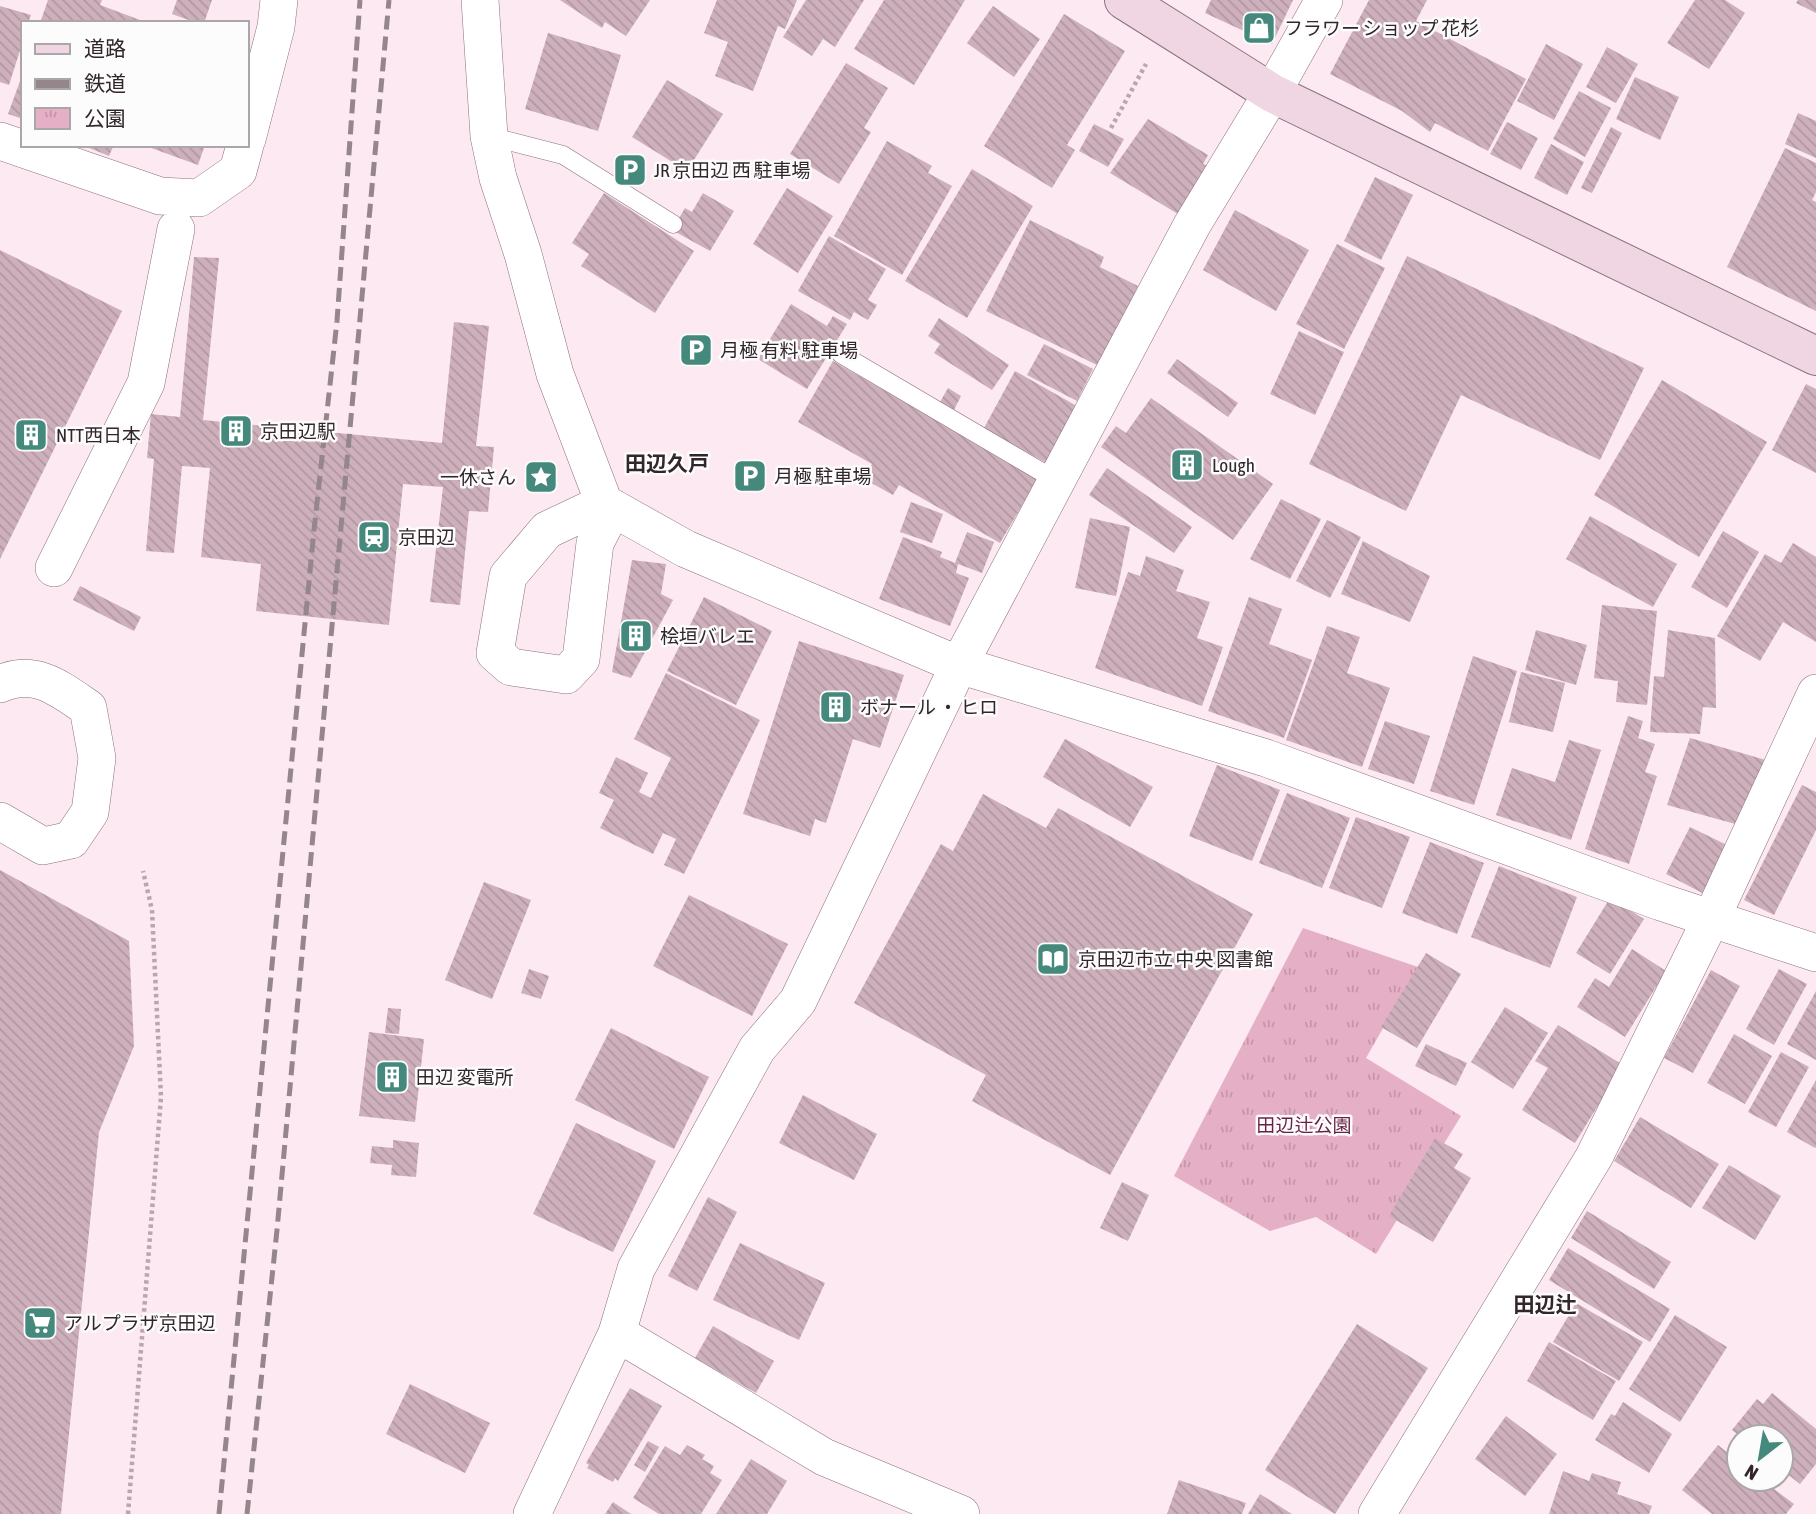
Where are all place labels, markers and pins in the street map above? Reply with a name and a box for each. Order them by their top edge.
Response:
shop icon: フラワー ショップ 花杉 [1240,9,1278,47]
place label: フラワー ショップ 花杉 [1284,17,1479,39]
parking icon: JR 京田辺 西 駐車場 [611,151,649,189]
place label: JR 京田辺 西 駐車場 [654,159,810,181]
parking icon: 月極 有料 駐車場 [677,331,715,369]
place label: 月極 有料 駐車場 [720,339,858,361]
building icon: 京田辺駅 [217,412,255,450]
building icon: NTT西日本 [12,416,50,454]
place label: 京田辺駅 [260,420,336,442]
place label: NTT西日本 [56,424,141,446]
building icon: Lough [1168,446,1206,484]
place label: Lough [1212,454,1255,476]
parking icon: 月極 駐車場 [731,457,769,495]
place icon: 一休さん [522,458,560,496]
place label: 月極 駐車場 [774,465,872,487]
place label: 一休さん [440,466,516,488]
station icon: 京田辺 [355,518,393,556]
place label: 京田辺 [398,526,455,548]
building icon: 桧垣バレエ [617,617,655,655]
place label: 桧垣バレエ [660,625,755,647]
building icon: ボナール ・ ヒロ [817,688,855,726]
place label: ボナール ・ ヒロ [860,696,998,718]
library icon: 京田辺市立 中央 図書館 [1034,940,1072,978]
place label: 京田辺市立 中央 図書館 [1078,948,1273,970]
building icon: 田辺 変電所 [373,1058,411,1096]
place label: 田辺 変電所 [416,1066,514,1088]
supermarket icon: アルプラザ京田辺 [21,1304,59,1342]
place label: アルプラザ京田辺 [64,1312,216,1334]

